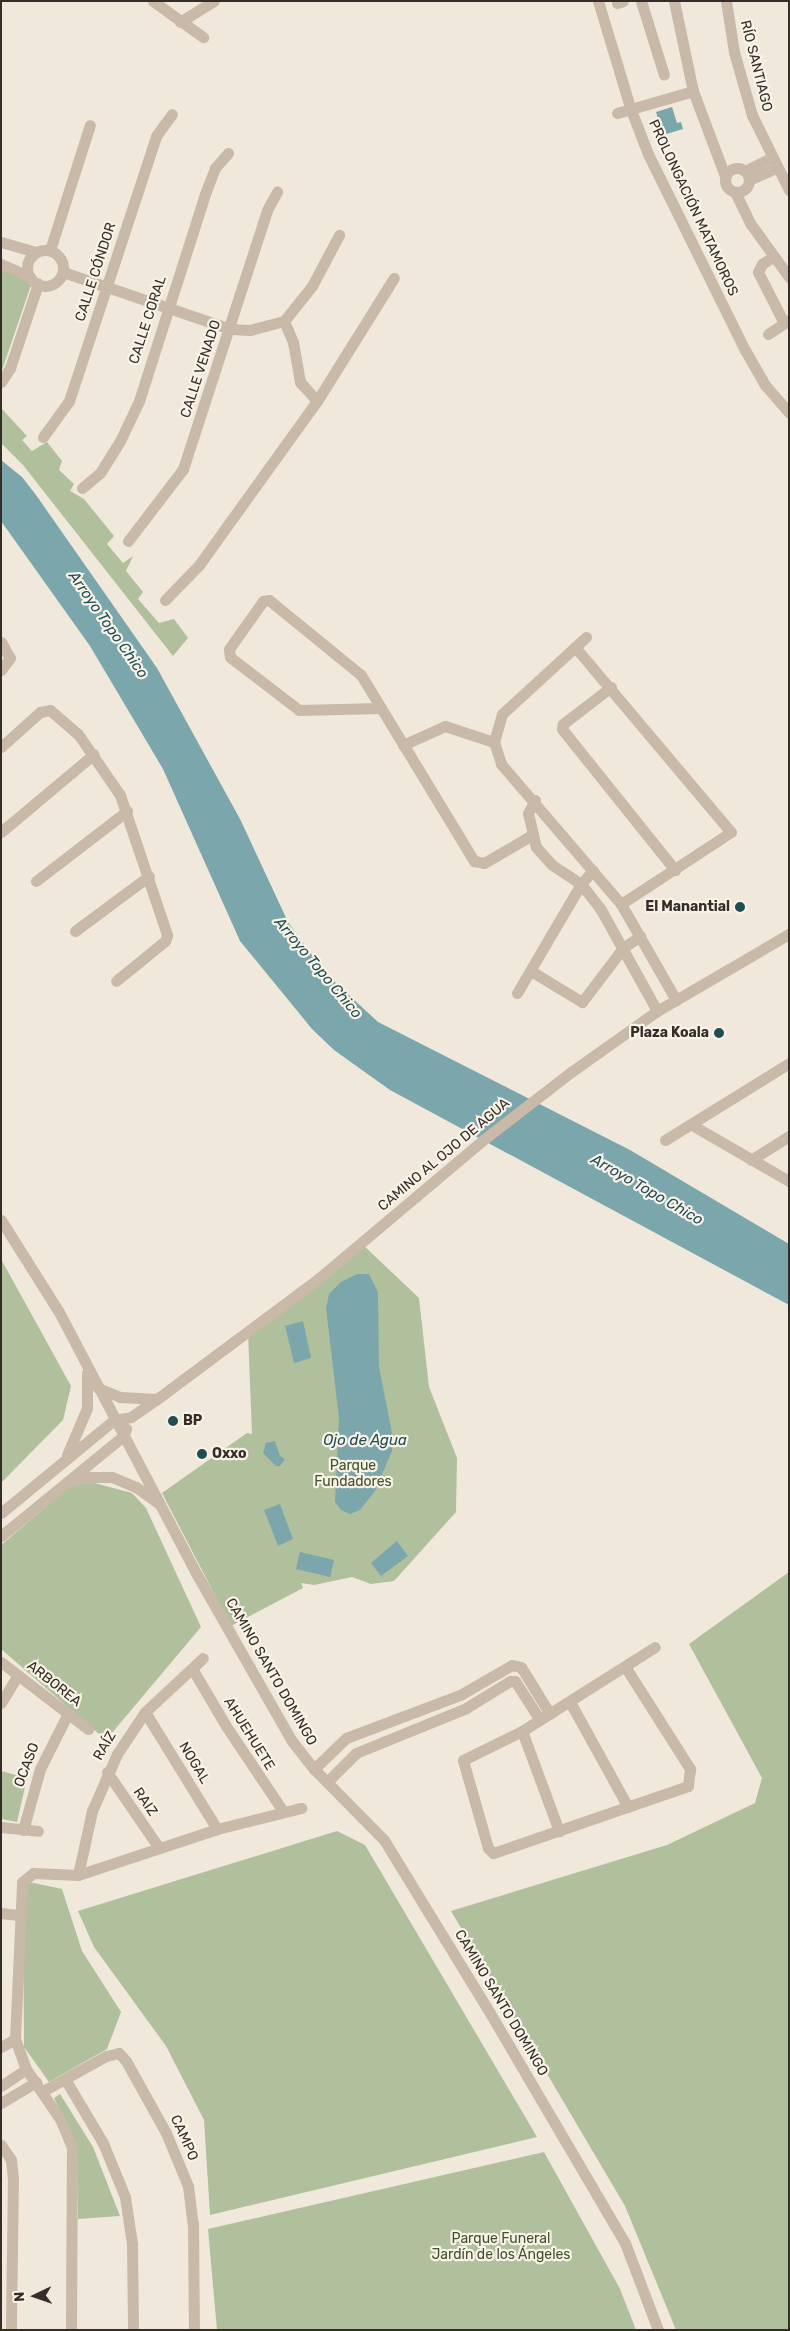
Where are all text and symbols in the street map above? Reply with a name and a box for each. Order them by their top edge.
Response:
street label: RÍO SANTIAGO [737,19,775,113]
street label: PROLONGACIÓN MATAMOROS [645,117,741,299]
street label: CALLE CÓNDOR [72,220,120,324]
street label: CALLE CORAL [126,274,170,366]
street label: CALLE VENADO [177,318,225,420]
water label: Arroyo Topo Chico [64,568,152,682]
place label: El Manantial [645,899,730,915]
marker: El Manantial [734,901,746,913]
water label: Arroyo Topo Chico [270,914,366,1022]
place label: Plaza Koala [630,1025,709,1041]
marker: Plaza Koala [713,1027,725,1039]
street label: CAMINO AL OJO DE AGUA [374,1095,514,1215]
water label: Arroyo Topo Chico [588,1151,706,1229]
place label: BP [183,1413,202,1429]
marker: BP [167,1415,179,1427]
water label: Ojo de Agua [323,1432,407,1450]
place label: Oxxo [212,1446,247,1462]
marker: Oxxo [196,1448,208,1460]
park label: Parque Fundadores [314,1458,392,1490]
street label: CAMINO SANTO DOMINGO [222,1595,320,1749]
street label: ARBOREA [23,1658,85,1710]
street label: AHUEHUETE [220,1695,278,1773]
street label: RAÍZ [90,1728,120,1764]
street label: NOGAL [175,1739,213,1787]
street label: OCASO [11,1740,43,1790]
street label: RAIZ [129,1785,161,1819]
street label: CAMINO SANTO DOMINGO [451,1927,551,2079]
street label: CAMPO [167,2113,201,2163]
park label: Parque Funeral Jardín de los Ángeles [431,2231,571,2264]
north arrow [10,2271,60,2321]
text: N [11,2291,28,2302]

